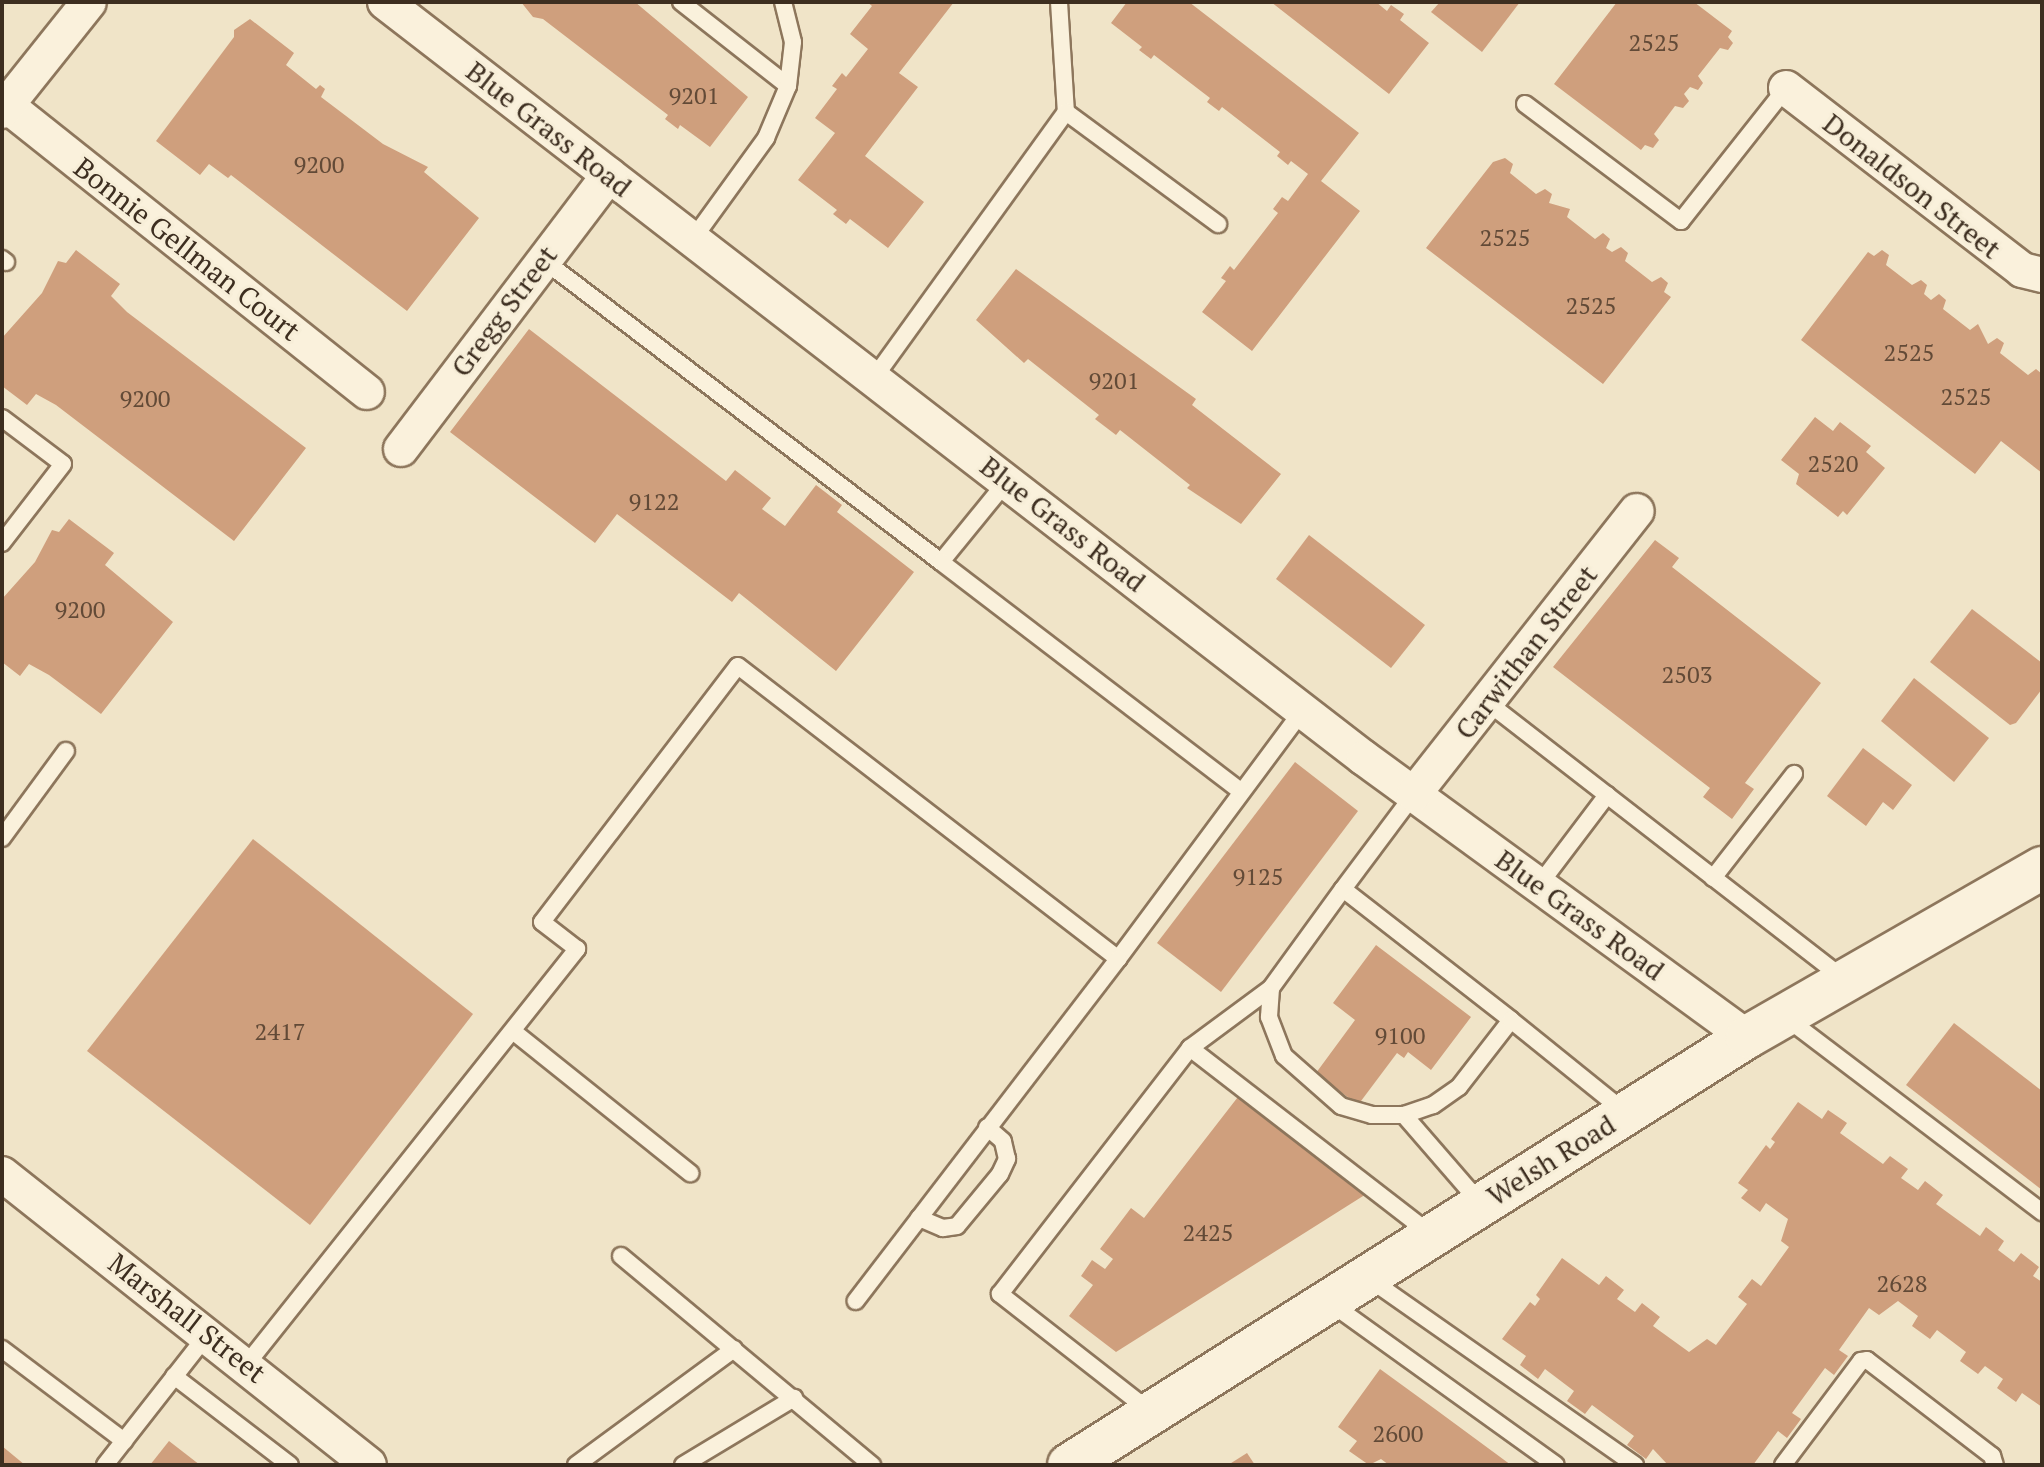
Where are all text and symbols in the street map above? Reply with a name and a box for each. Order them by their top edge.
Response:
house number: 2525 [1628,29,1680,57]
street label: Blue Grass Road [460,54,638,204]
house number: 9201 [668,82,720,110]
street label: Donaldson Street [1817,106,2007,266]
street label: Bonnie Gellman Court [67,150,307,348]
house number: 9200 [293,151,345,179]
house number: 2525 [1479,224,1531,252]
street label: Gregg Street [444,239,564,383]
house number: 2525 [1565,292,1617,320]
house number: 2525 [1883,339,1935,367]
house number: 9201 [1088,367,1140,395]
house number: 2525 [1940,383,1992,411]
house number: 9200 [119,385,171,413]
street label: Blue Grass Road [974,449,1152,599]
house number: 2520 [1807,450,1859,478]
house number: 9122 [628,488,680,516]
street label: Carwithan Street [1448,558,1604,746]
house number: 9200 [54,596,106,624]
house number: 2503 [1661,661,1713,689]
street label: Blue Grass Road [1489,843,1671,987]
house number: 9125 [1232,863,1284,891]
house number: 2417 [254,1018,306,1046]
house number: 9100 [1374,1022,1426,1050]
street label: Welsh Road [1481,1107,1621,1213]
house number: 2425 [1182,1219,1234,1247]
street label: Marshall Street [102,1246,272,1390]
house number: 2628 [1876,1270,1928,1298]
house number: 2600 [1372,1420,1424,1448]

